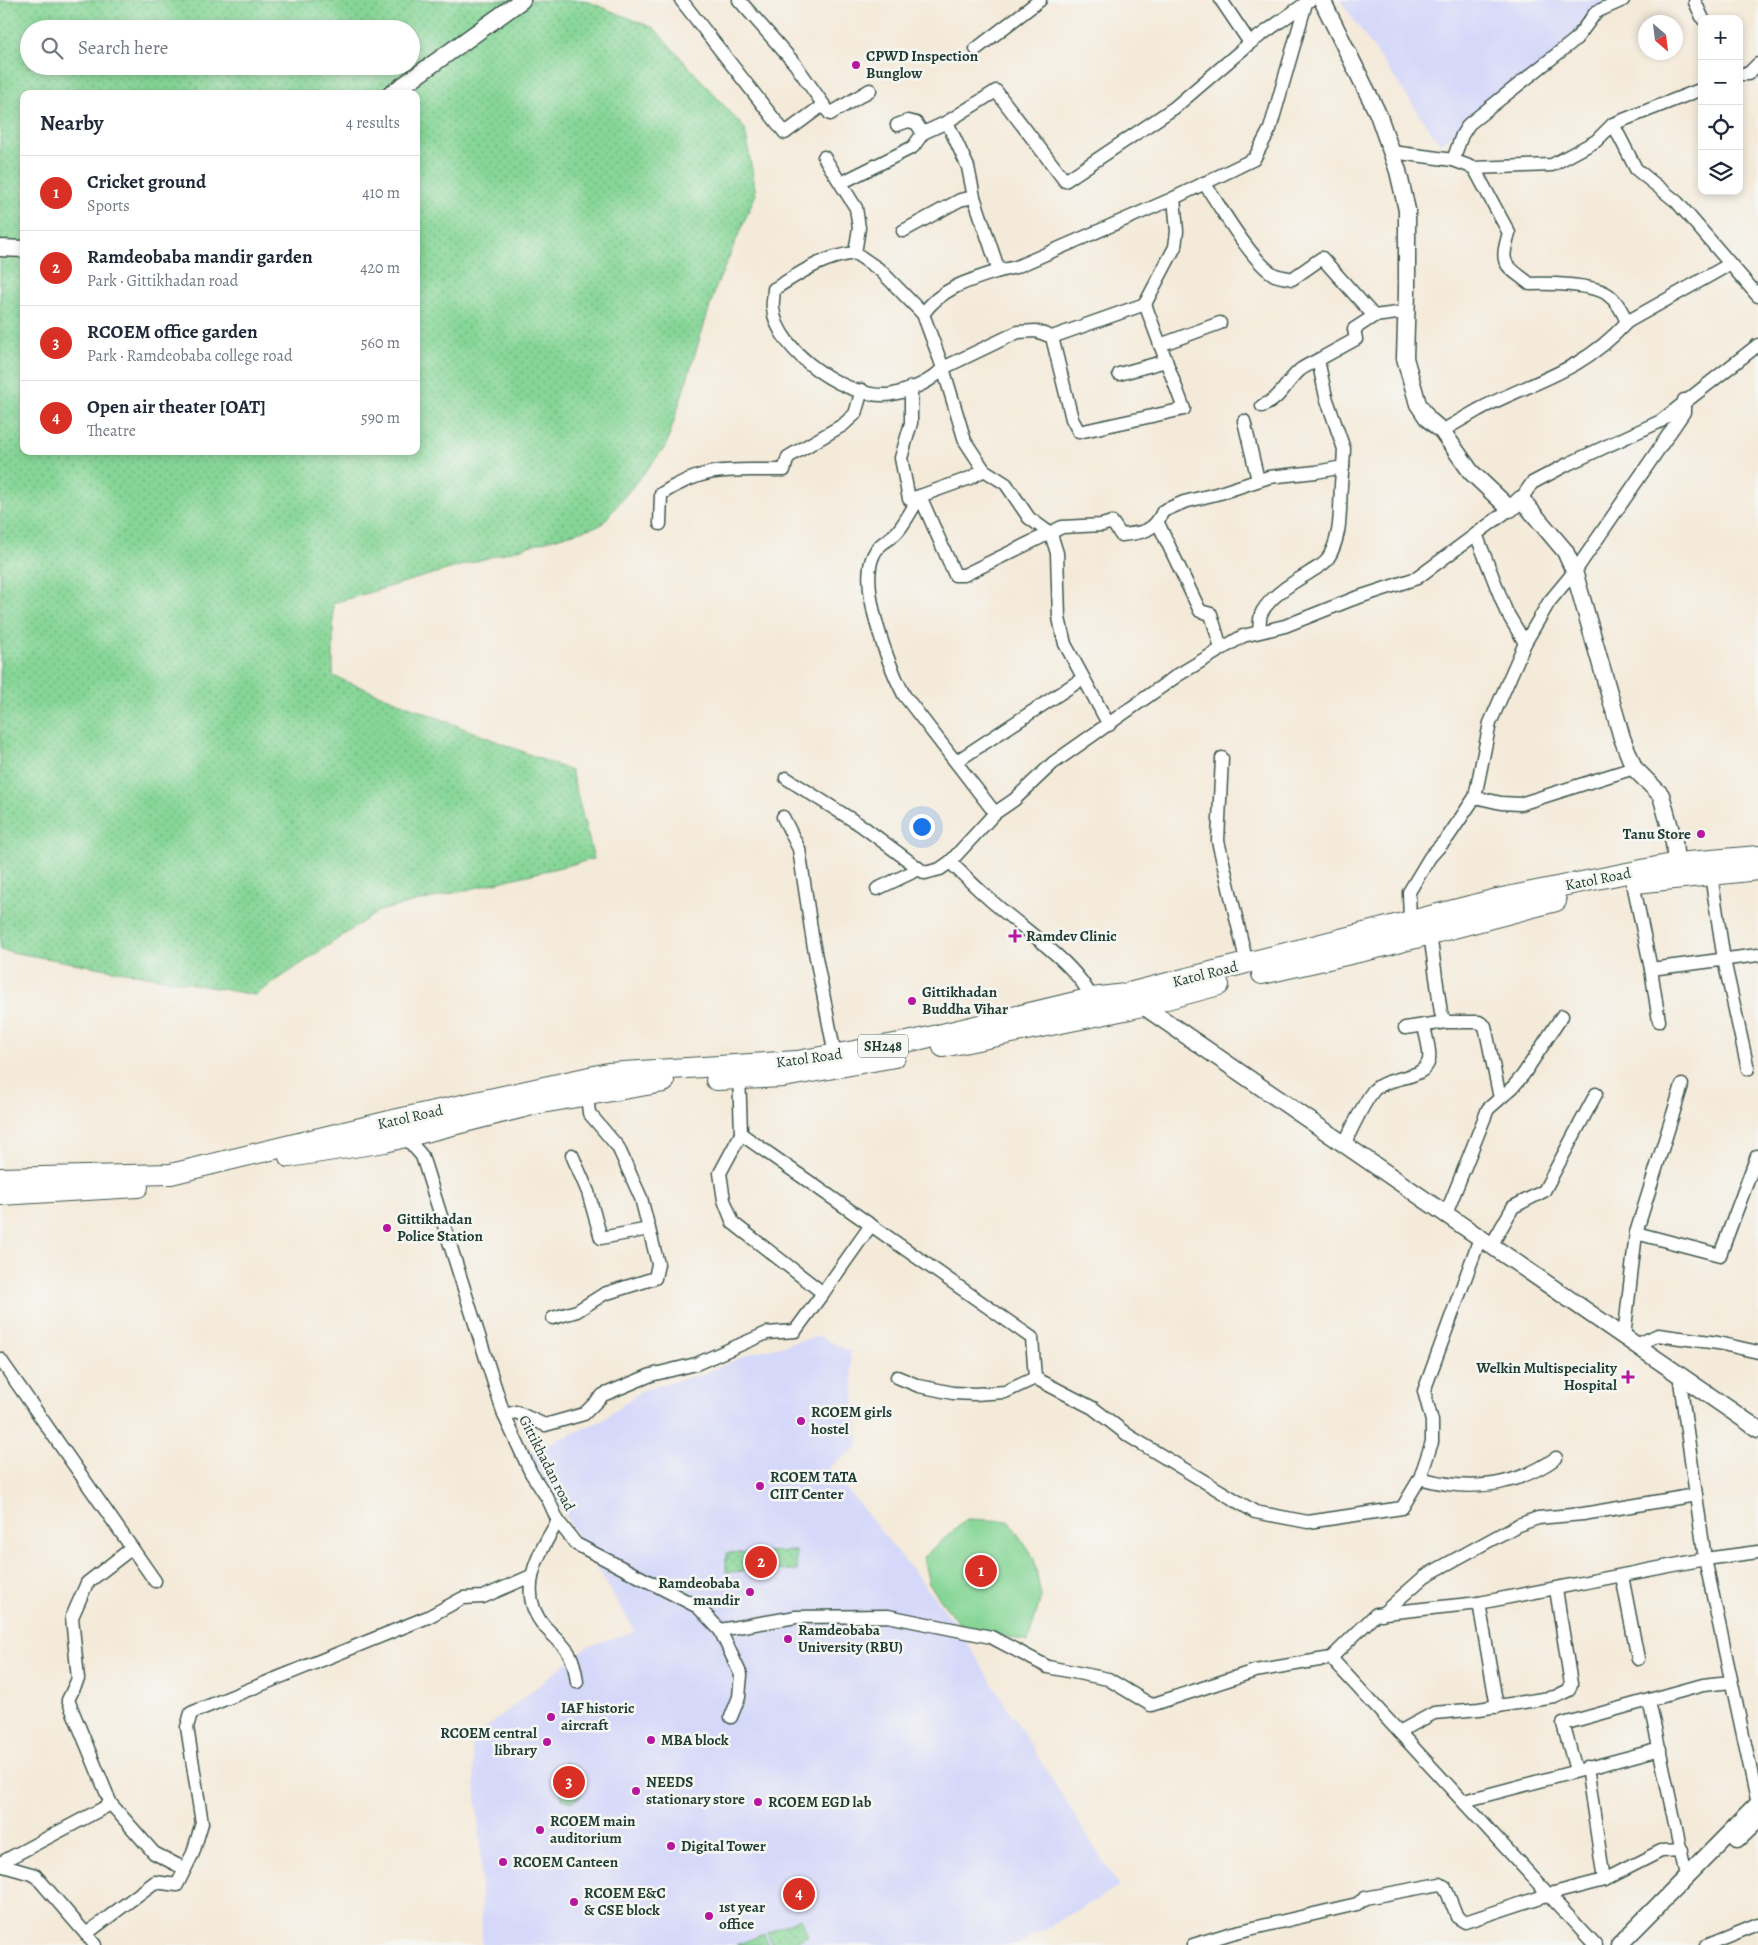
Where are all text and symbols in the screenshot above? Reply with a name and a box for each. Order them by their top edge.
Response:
north arrow [1638,15,1683,60]
map controls [1698,15,1743,195]
button: + [1698,15,1743,60]
search box [20,20,420,75]
icon: search [38,34,66,62]
text: Search here [78,35,168,61]
place label: CPWD Inspection Bunglow [866,46,979,83]
marker: CPWD Inspection Bunglow [850,59,862,71]
button: − [1698,60,1743,105]
button: locate [1698,105,1743,150]
text: Nearby [40,109,103,137]
text: 4 results [346,112,400,134]
button: layers [1698,150,1743,195]
text: Cricket ground [87,169,206,195]
text: 1 [53,182,59,204]
text: 410 m [362,182,400,204]
text: Sports [87,195,130,217]
text: Ramdeobaba mandir garden [87,244,313,270]
text: 2 [52,257,60,279]
text: 420 m [360,257,400,279]
text: Park · Gittikhadan road [87,270,238,292]
text: RCOEM office garden [87,319,258,345]
text: 3 [53,332,59,354]
text: 560 m [361,332,400,354]
text: Park · Ramdeobaba college road [87,345,293,367]
text: Open air theater [OAT] [87,394,266,420]
text: 4 [52,407,60,429]
text: 590 m [361,407,400,429]
text: Theatre [87,420,136,442]
your location [909,814,935,840]
place label: Tanu Store [1623,824,1691,844]
marker: Tanu Store [1695,828,1707,840]
street label: Katol Road [1563,863,1633,895]
place label: Ramdev Clinic [1026,926,1117,946]
marker: Ramdev Clinic [1008,929,1022,943]
street label: Katol Road [1170,956,1241,992]
place label: Gittikhadan Buddha Vihar [922,982,1008,1019]
marker: Gittikhadan Buddha Vihar [906,995,918,1007]
road number: SH248 [858,1034,908,1058]
street label: Katol Road [775,1043,844,1073]
street label: Katol Road [375,1100,446,1134]
place label: Gittikhadan Police Station [397,1209,483,1246]
marker: Gittikhadan Police Station [381,1222,393,1234]
place label: Welkin Multispeciality Hospital [1475,1358,1618,1395]
marker: Welkin Multispeciality Hospital [1621,1370,1635,1384]
place label: RCOEM girls hostel [811,1402,892,1439]
street label: Gittikhadan road [514,1412,580,1515]
marker: RCOEM girls hostel [795,1415,807,1427]
place label: RCOEM TATA CIIT Center [770,1467,858,1504]
marker: RCOEM TATA CIIT Center [754,1480,766,1492]
pin: 2 [745,1543,777,1581]
pin: 1 [965,1552,997,1590]
place label: Ramdeobaba mandir [658,1573,741,1610]
marker: Ramdeobaba mandir [744,1586,756,1598]
place label: Ramdeobaba University (RBU) [798,1620,903,1657]
marker: Ramdeobaba University (RBU) [782,1633,794,1645]
place label: IAF historic aircraft [561,1698,635,1735]
marker: IAF historic aircraft [545,1711,557,1723]
place label: RCOEM central library [440,1723,538,1760]
place label: MBA block [661,1730,729,1750]
marker: MBA block [645,1734,657,1746]
marker: RCOEM central library [541,1736,553,1748]
pin: 3 [553,1763,585,1801]
place label: NEEDS stationary store [646,1772,745,1809]
marker: NEEDS stationary store [630,1785,642,1797]
place label: RCOEM EGD lab [768,1792,872,1812]
marker: RCOEM EGD lab [752,1796,764,1808]
place label: RCOEM main auditorium [550,1811,636,1848]
marker: RCOEM main auditorium [534,1824,546,1836]
place label: Digital Tower [681,1836,766,1856]
marker: Digital Tower [665,1840,677,1852]
place label: RCOEM Canteen [513,1852,619,1872]
marker: RCOEM Canteen [497,1856,509,1868]
pin: 4 [783,1875,815,1913]
place label: RCOEM E&C & CSE block [584,1883,666,1920]
marker: RCOEM E&C & CSE block [568,1896,580,1908]
place label: 1st year office [719,1897,765,1934]
marker: 1st year office [703,1910,715,1922]

